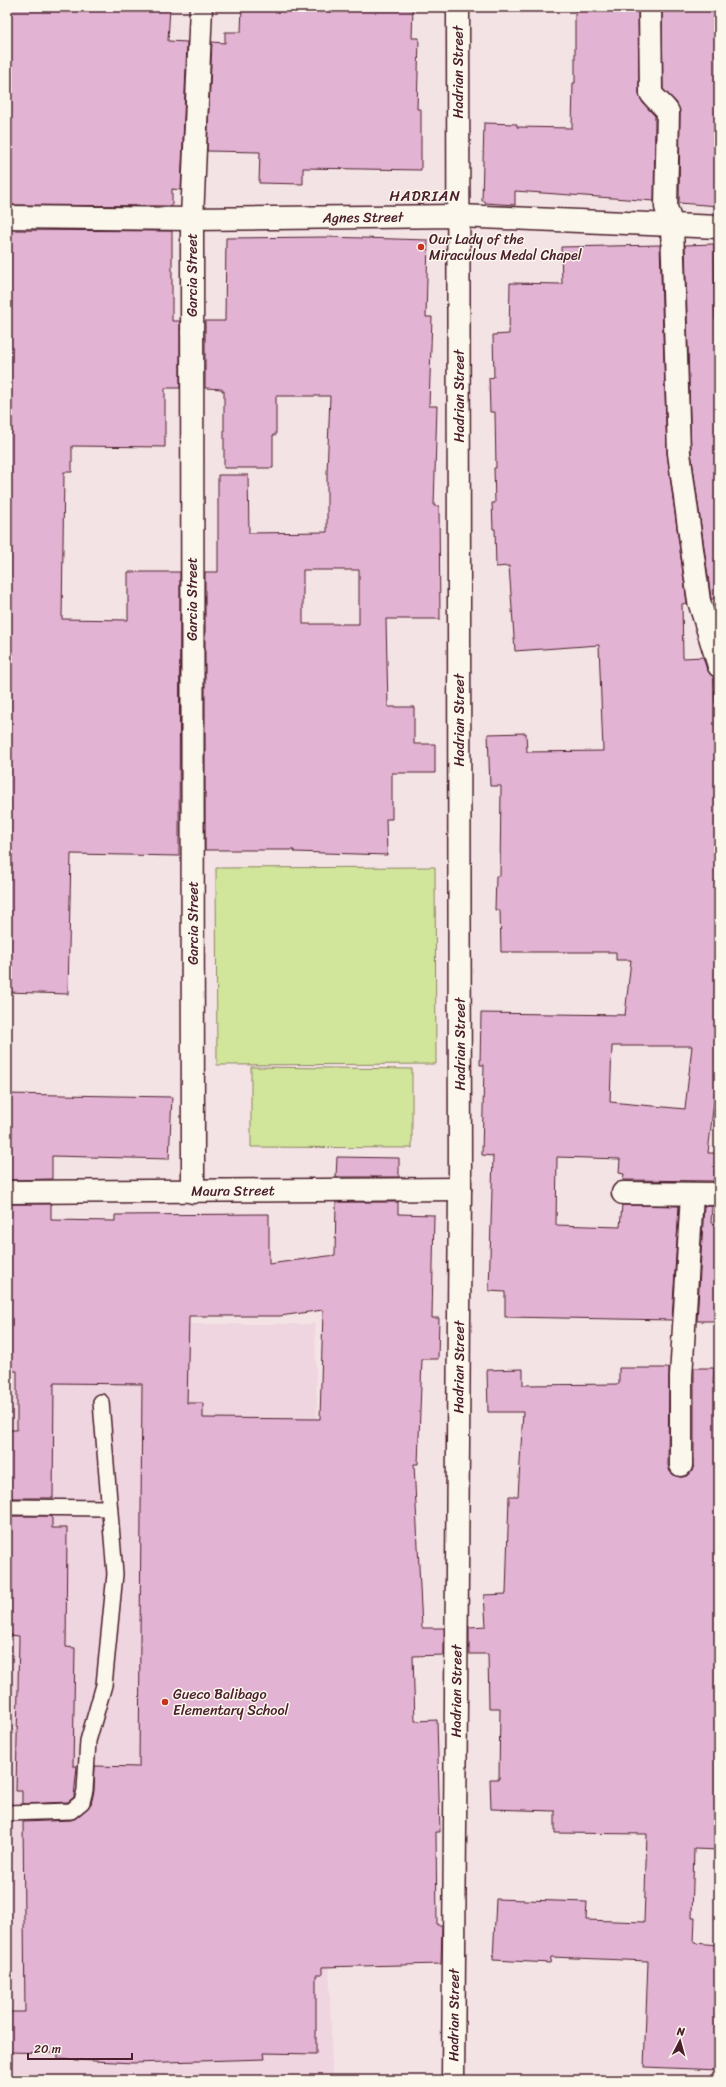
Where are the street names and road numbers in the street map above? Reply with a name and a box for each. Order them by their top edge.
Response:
street label: Hadrian Street [446,24,471,118]
street label: Agnes Street [321,204,405,230]
street label: Garcia Street [180,233,205,317]
street label: Hadrian Street [447,348,472,442]
street label: Garcia Street [180,557,205,641]
street label: Hadrian Street [447,672,472,766]
street label: Garcia Street [181,881,206,965]
street label: Hadrian Street [448,996,473,1090]
street label: Maura Street [191,1178,275,1203]
street label: Hadrian Street [446,1319,471,1414]
street label: Hadrian Street [443,1643,469,1738]
street label: Hadrian Street [441,1967,466,2062]

